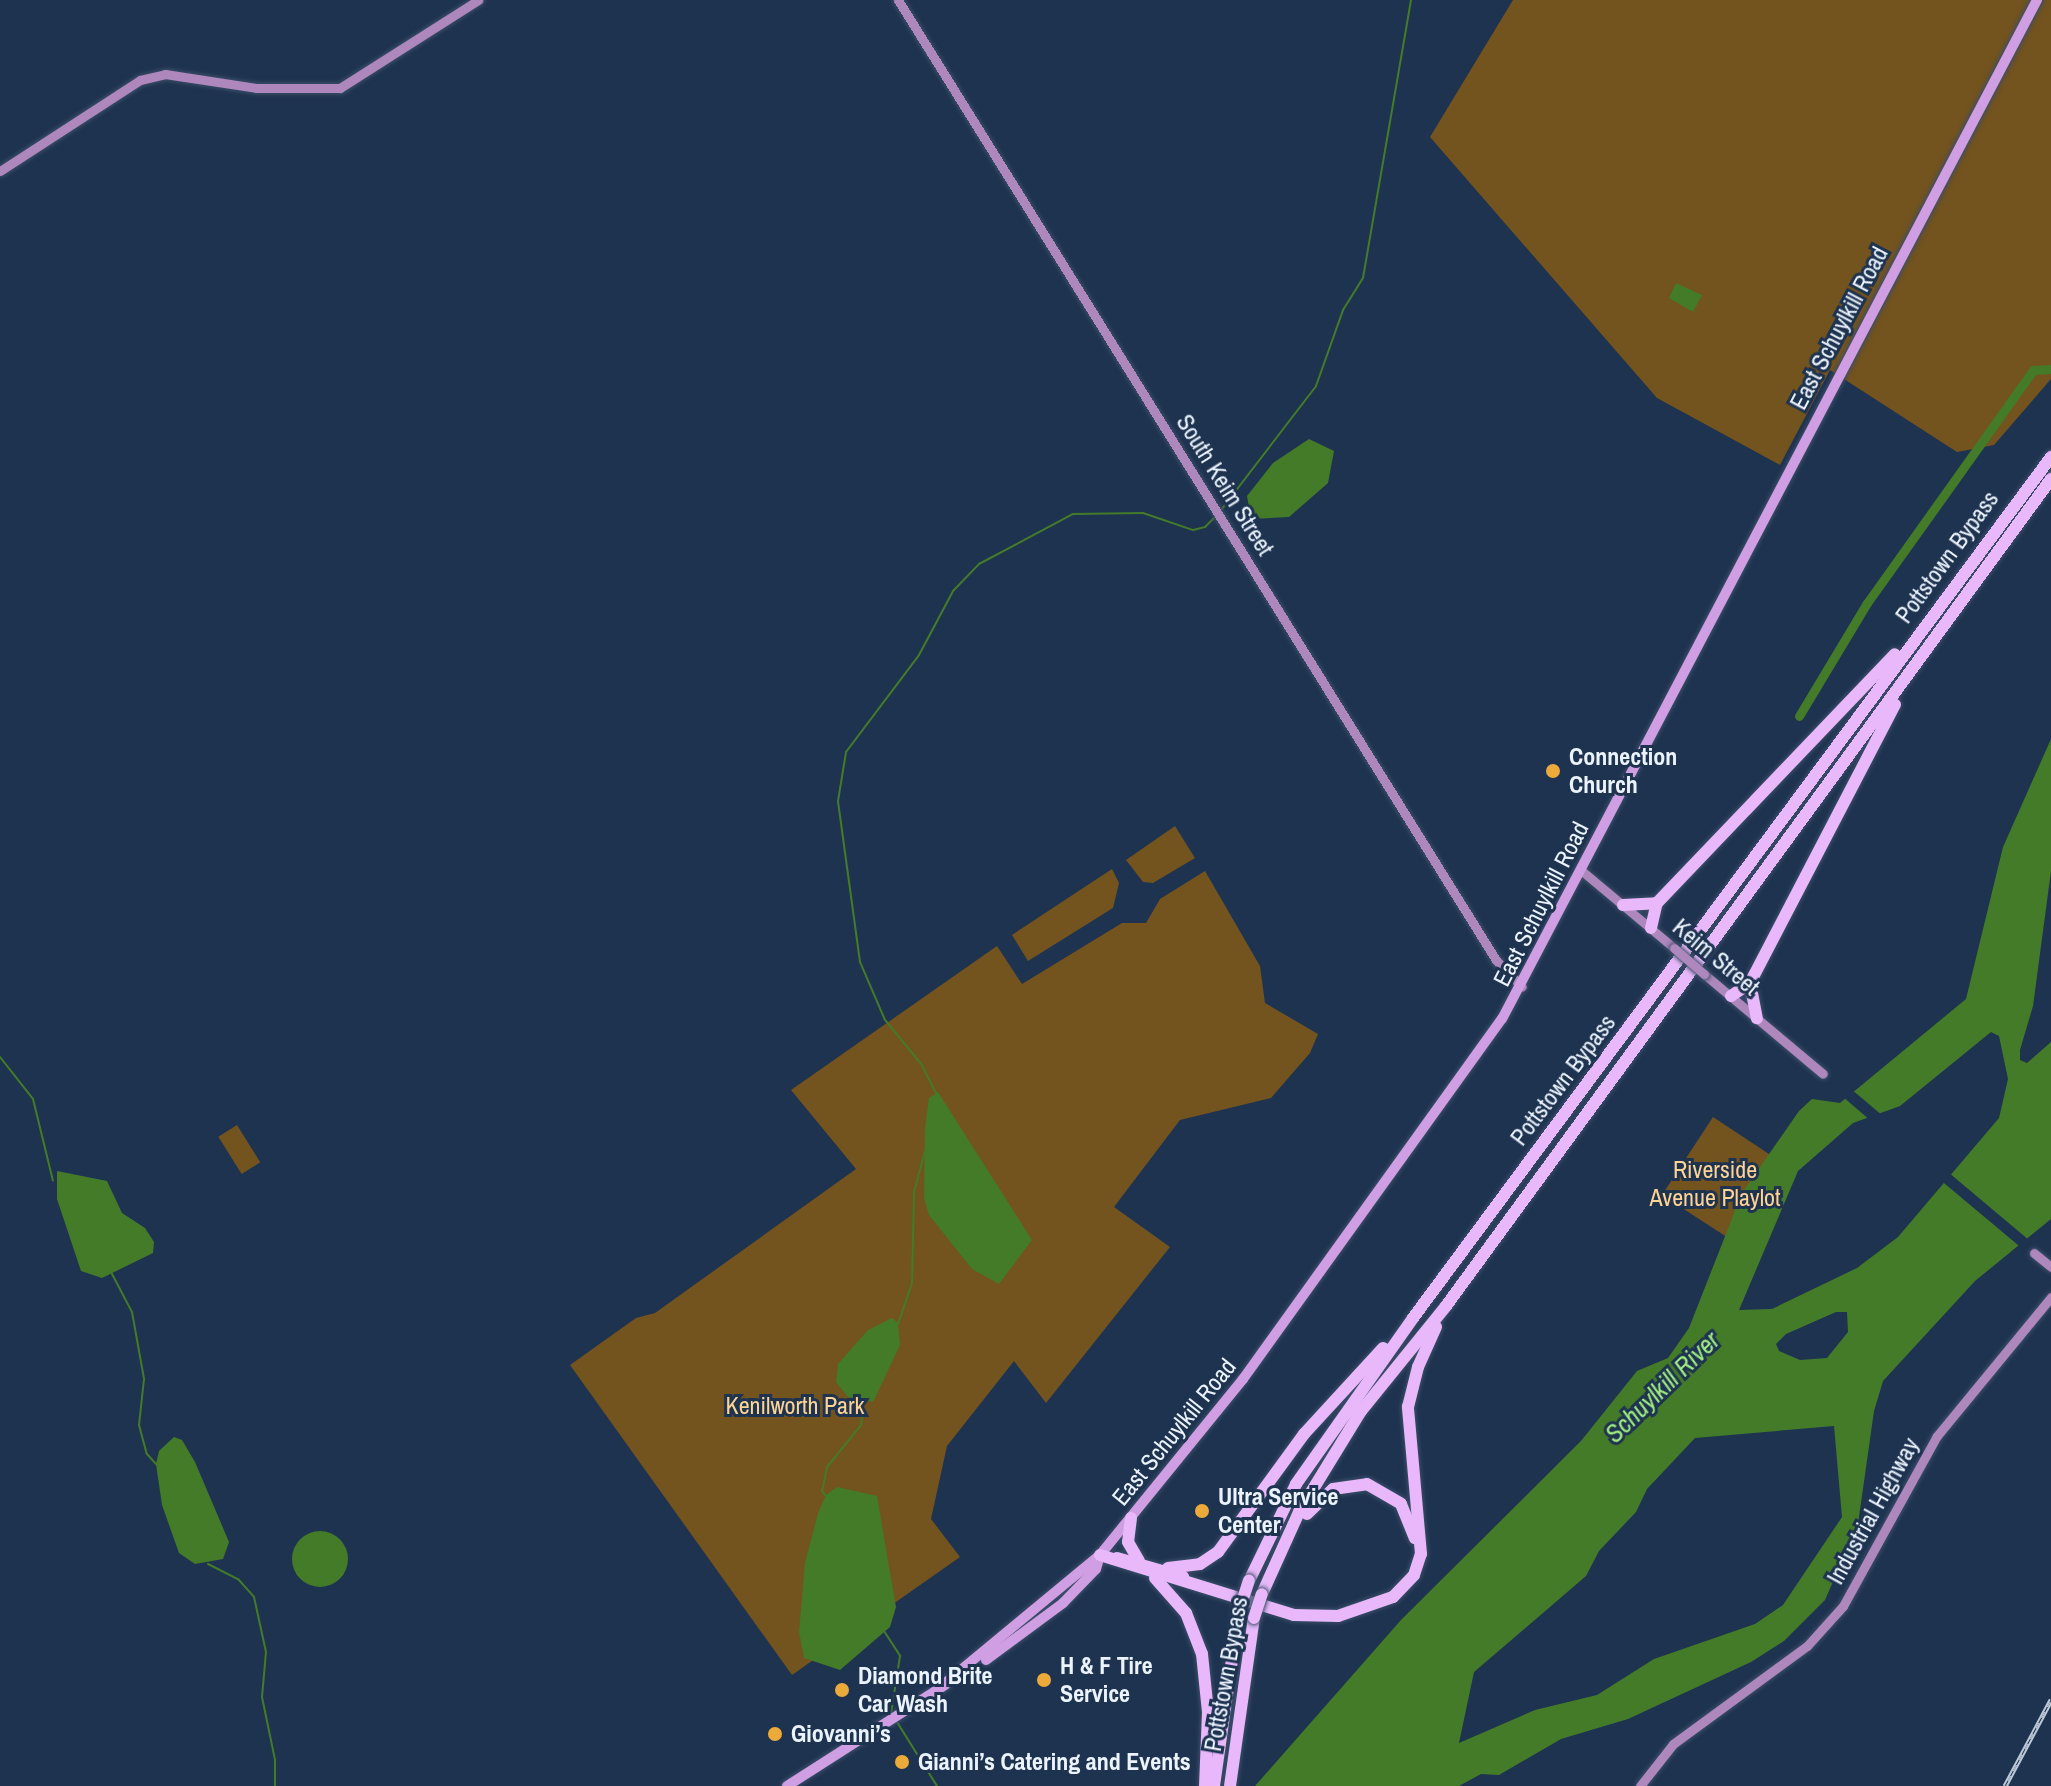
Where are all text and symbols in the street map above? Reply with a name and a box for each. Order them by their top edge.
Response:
street label: East Schuylkill Road [1784,242,1894,414]
street label: South Keim Street [1170,409,1280,561]
street label: Pottstown Bypass [1889,485,2005,629]
place label: Connection Church [1569,743,1677,799]
marker: Connection Church [1544,762,1562,780]
street label: East Schuylkill Road [1487,817,1595,991]
street label: Keim Street [1667,913,1765,1001]
street label: Pottstown Bypass [1504,1009,1622,1151]
park label: Riverside Avenue Playlot [1650,1156,1780,1212]
water label: Schuylkill River [1598,1325,1726,1449]
street label: East Schuylkill Road [1106,1353,1242,1511]
park label: Kenilworth Park [726,1392,864,1420]
street label: Industrial Highway [1821,1433,1925,1589]
place label: Ultra Service Center [1218,1483,1338,1539]
marker: Ultra Service Center [1193,1502,1211,1520]
street label: Pottstown Bypass [1198,1594,1254,1754]
place label: H & F Tire Service [1060,1652,1153,1708]
place label: Diamond Brite Car Wash [858,1662,992,1718]
marker: H & F Tire Service [1035,1671,1053,1689]
marker: Diamond Brite Car Wash [833,1681,851,1699]
place label: Giovanni’s [791,1720,891,1748]
marker: Giovanni’s [766,1725,784,1743]
place label: Gianni’s Catering and Events [918,1748,1191,1776]
marker: Gianni’s Catering and Events [893,1753,911,1771]

